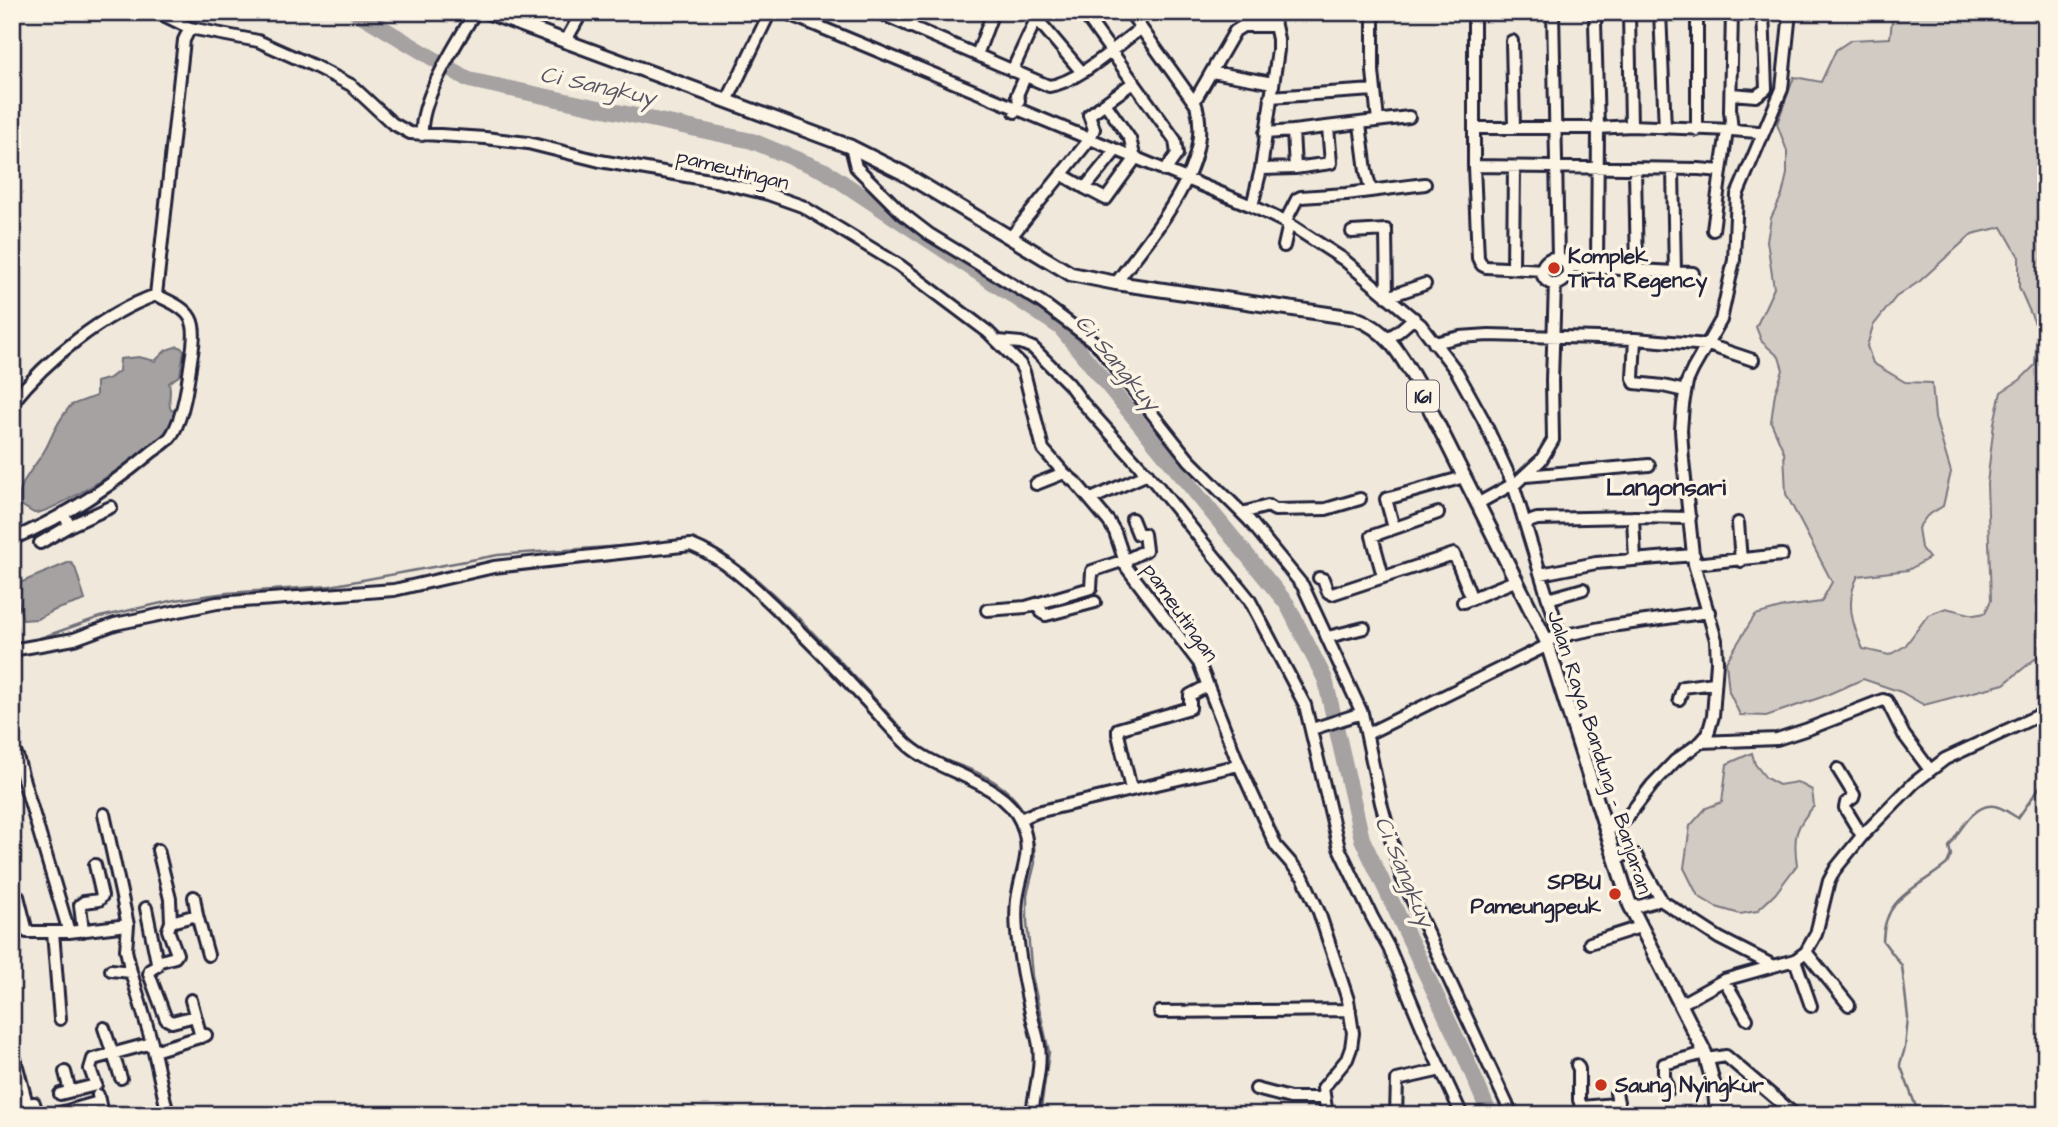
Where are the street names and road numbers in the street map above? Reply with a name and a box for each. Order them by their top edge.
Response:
street label: pameutingan [673,142,792,199]
road number: 161 [1407,380,1439,412]
street label: pameutingan [1134,557,1225,669]
street label: Jalan Raya Bandung - Banjaran [1538,607,1659,898]

